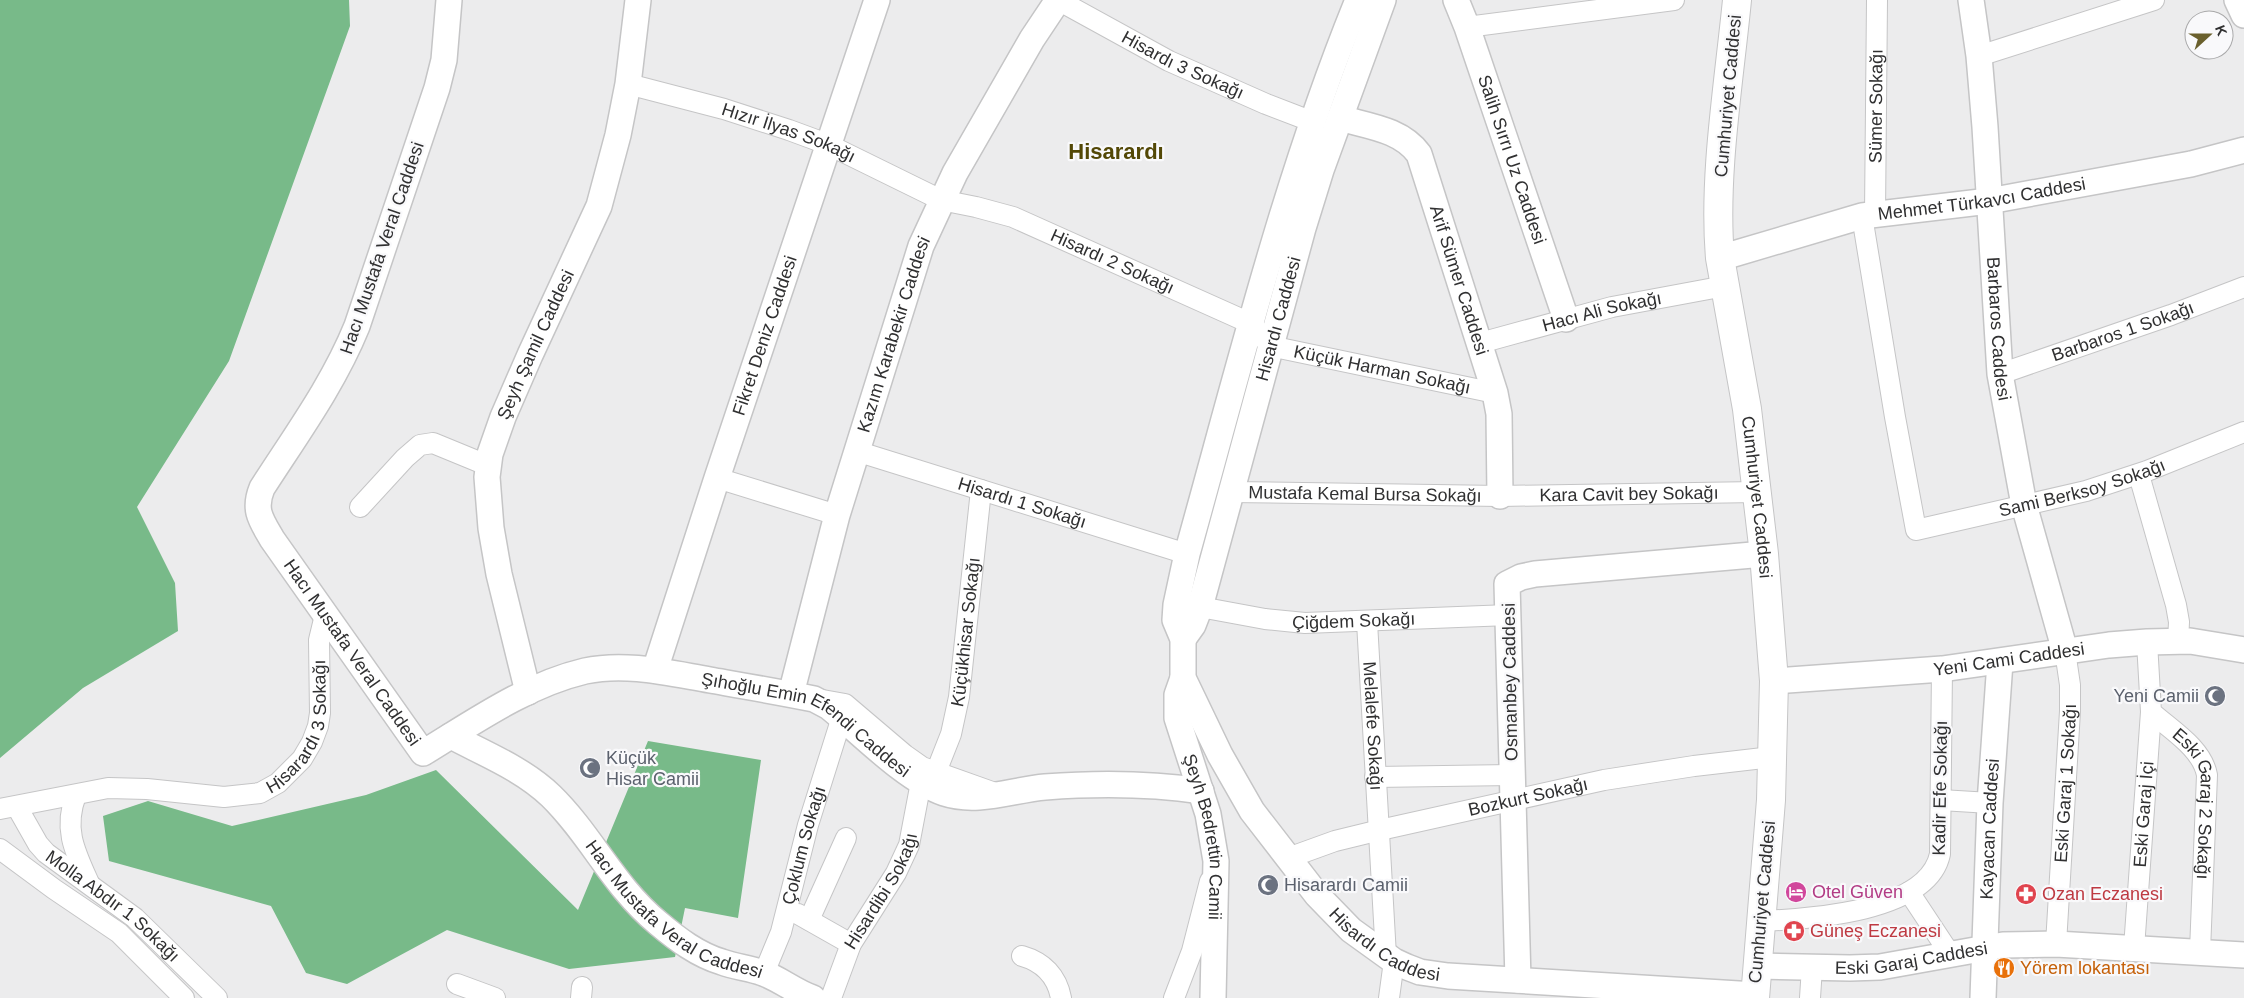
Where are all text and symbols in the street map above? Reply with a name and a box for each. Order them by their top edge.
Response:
north arrow [2184,10,2234,60]
street label: Cumhuriyet Caddesi [1711,14,1745,178]
text: K [2212,23,2230,38]
street label: Hisardı 3 Sokağı [1118,27,1247,103]
street label: Sümer Sokağı [1865,49,1887,163]
street label: Salih Sırrı Uz Caddesi [1474,72,1550,247]
street label: Hızır İlyas Sokağı [719,99,859,166]
street label: Hacı Mustafa Veral Caddesi [336,139,428,357]
district label: Hisarardı [1068,139,1164,164]
street label: Mehmet Türkavcı Caddesi [1877,174,2087,224]
street label: Arif Sümer Caddesi [1426,203,1492,358]
street label: Hisardı 2 Sokağı [1048,225,1177,298]
street label: Kazım Karabekir Caddesi [853,233,934,435]
street label: Fikret Deniz Caddesi [729,253,801,418]
street label: Hisardı Caddesi [1252,255,1305,383]
street label: Barbaros Caddesi [1983,256,2015,402]
street label: Şeyh Şamil Caddesi [493,267,578,423]
street label: Hacı Ali Sokağı [1540,288,1663,336]
street label: Barbaros 1 Sokağı [2049,297,2197,365]
street label: Küçük Harman Sokağı [1292,341,1472,398]
street label: Cumhuriyet Caddesi [1738,415,1776,579]
street label: Sami Berksoy Sokağı [1997,455,2168,521]
street label: Hisardı 1 Sokağı [956,473,1089,532]
street label: Mustafa Kemal Bursa Sokağı [1248,482,1482,506]
street label: Kara Cavit bey Sokağı [1539,483,1719,505]
street label: Hacı Mustafa Veral Caddesi [280,556,425,750]
street label: Küçükhisar Sokağı [947,556,984,709]
street label: Osmanbey Caddesi [1499,603,1521,761]
street label: Çiğdem Sokağı [1291,609,1416,633]
street label: Yeni Cami Caddesi [1933,639,2086,680]
street label: Hisarardı 3 Sokağı [263,659,330,797]
street label: Melalefe Sokağı [1359,661,1387,791]
street label: Şıhoğlu Emin Efendi Caddesi [700,669,914,781]
mosque icon: Yeni Camii [2203,684,2227,708]
place label: Yeni Camii [2114,686,2199,706]
street label: Eski Garaj 1 Sokağı [2051,704,2080,863]
street label: Kadir Efe Sokağı [1929,720,1951,856]
street label: Eski Garaj 2 Sokağı [2169,724,2217,880]
place label: Küçük Hisar Camii [606,748,699,789]
street label: Şeyh Bedrettin Camii [1179,751,1226,920]
mosque icon: Küçük Hisar Camii [578,756,602,780]
street label: Kayacan Caddesi [1977,758,2003,900]
street label: Eski Garaj İçi [2130,761,2157,868]
street label: Bozkurt Sokağı [1466,774,1590,820]
street label: Çoklum Sokağı [778,784,830,907]
street label: Cumhuriyet Caddesi [1745,820,1779,984]
street label: Hisardibi Sokağı [840,831,921,953]
street label: Hacı Mustafa Veral Caddesi [582,836,765,982]
street label: Molla Abdır 1 Sokağı [42,846,184,966]
mosque icon: Hisarardı Camii [1256,873,1280,897]
place label: Hisarardı Camii [1284,875,1408,895]
hotel icon: Otel Güven [1784,880,1808,904]
place label: Otel Güven [1812,882,1903,902]
pharmacy icon: Ozan Eczanesi [2014,882,2038,906]
place label: Ozan Eczanesi [2042,884,2163,904]
street label: Hisardı Caddesi [1325,904,1441,985]
pharmacy icon: Güneş Eczanesi [1782,919,1806,943]
place label: Güneş Eczanesi [1810,921,1941,941]
street label: Eski Garaj Caddesi [1835,938,1989,978]
restaurant icon: Yörem lokantası [1992,956,2016,980]
place label: Yörem lokantası [2020,958,2150,978]

